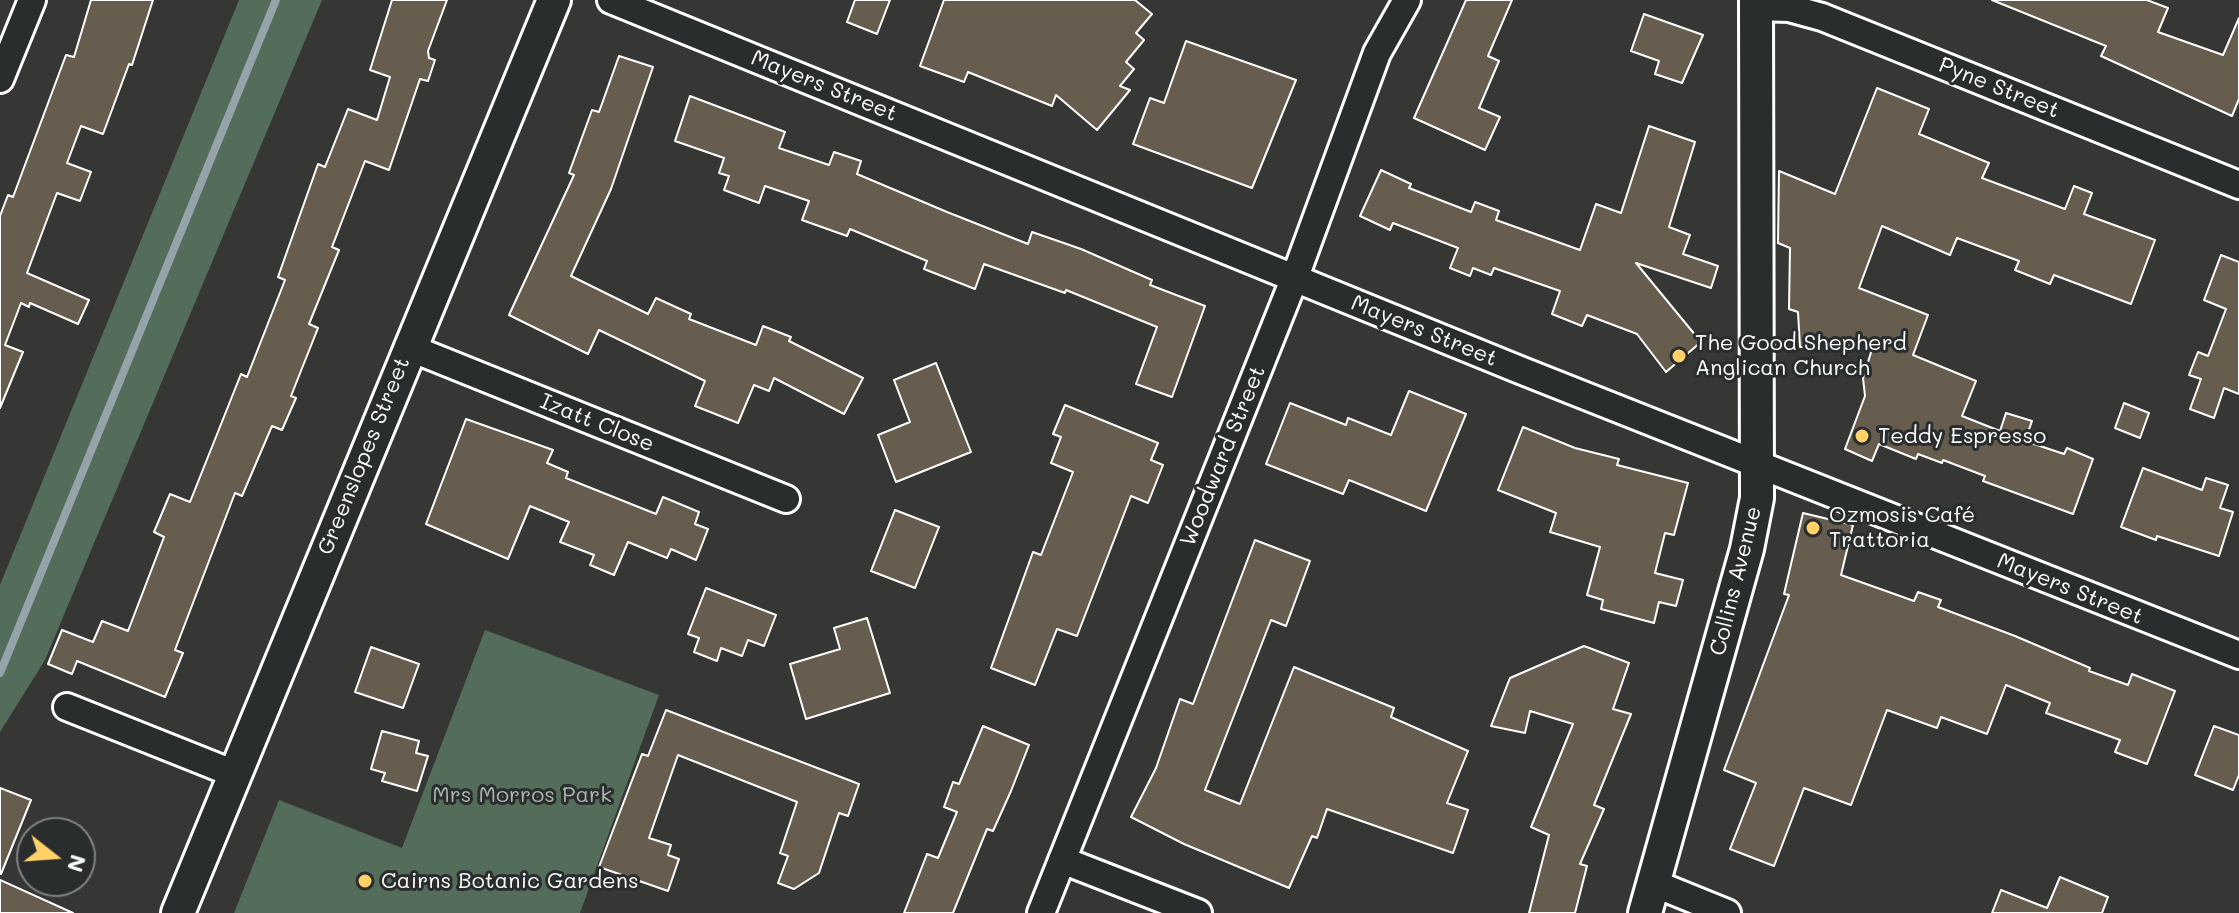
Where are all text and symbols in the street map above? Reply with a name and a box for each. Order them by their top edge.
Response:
street label: Mayers Street [747,45,901,127]
street label: Pyne Street [1935,52,2063,124]
street label: Mayers Street [1347,290,1501,372]
place label: The Good Shepherd Anglican Church [1695,330,1907,382]
marker: The Good Shepherd Anglican Church [1670,347,1688,365]
street label: Greenslopes Street [312,353,416,559]
street label: Woodward Street [1175,362,1271,550]
street label: Izatt Close [536,388,658,458]
place label: Teddy Espresso [1878,423,2046,449]
marker: Teddy Espresso [1853,427,1871,445]
place label: Ozmosis Café Trattoria [1829,502,1975,554]
street label: Collins Avenue [1705,504,1767,658]
marker: Ozmosis Café Trattoria [1804,519,1822,537]
street label: Mayers Street [1993,548,2147,630]
park label: Mrs Morros Park [432,782,612,808]
north arrow [16,817,96,897]
text: N [61,851,94,876]
place label: Cairns Botanic Gardens [381,868,639,894]
marker: Cairns Botanic Gardens [356,872,374,890]

